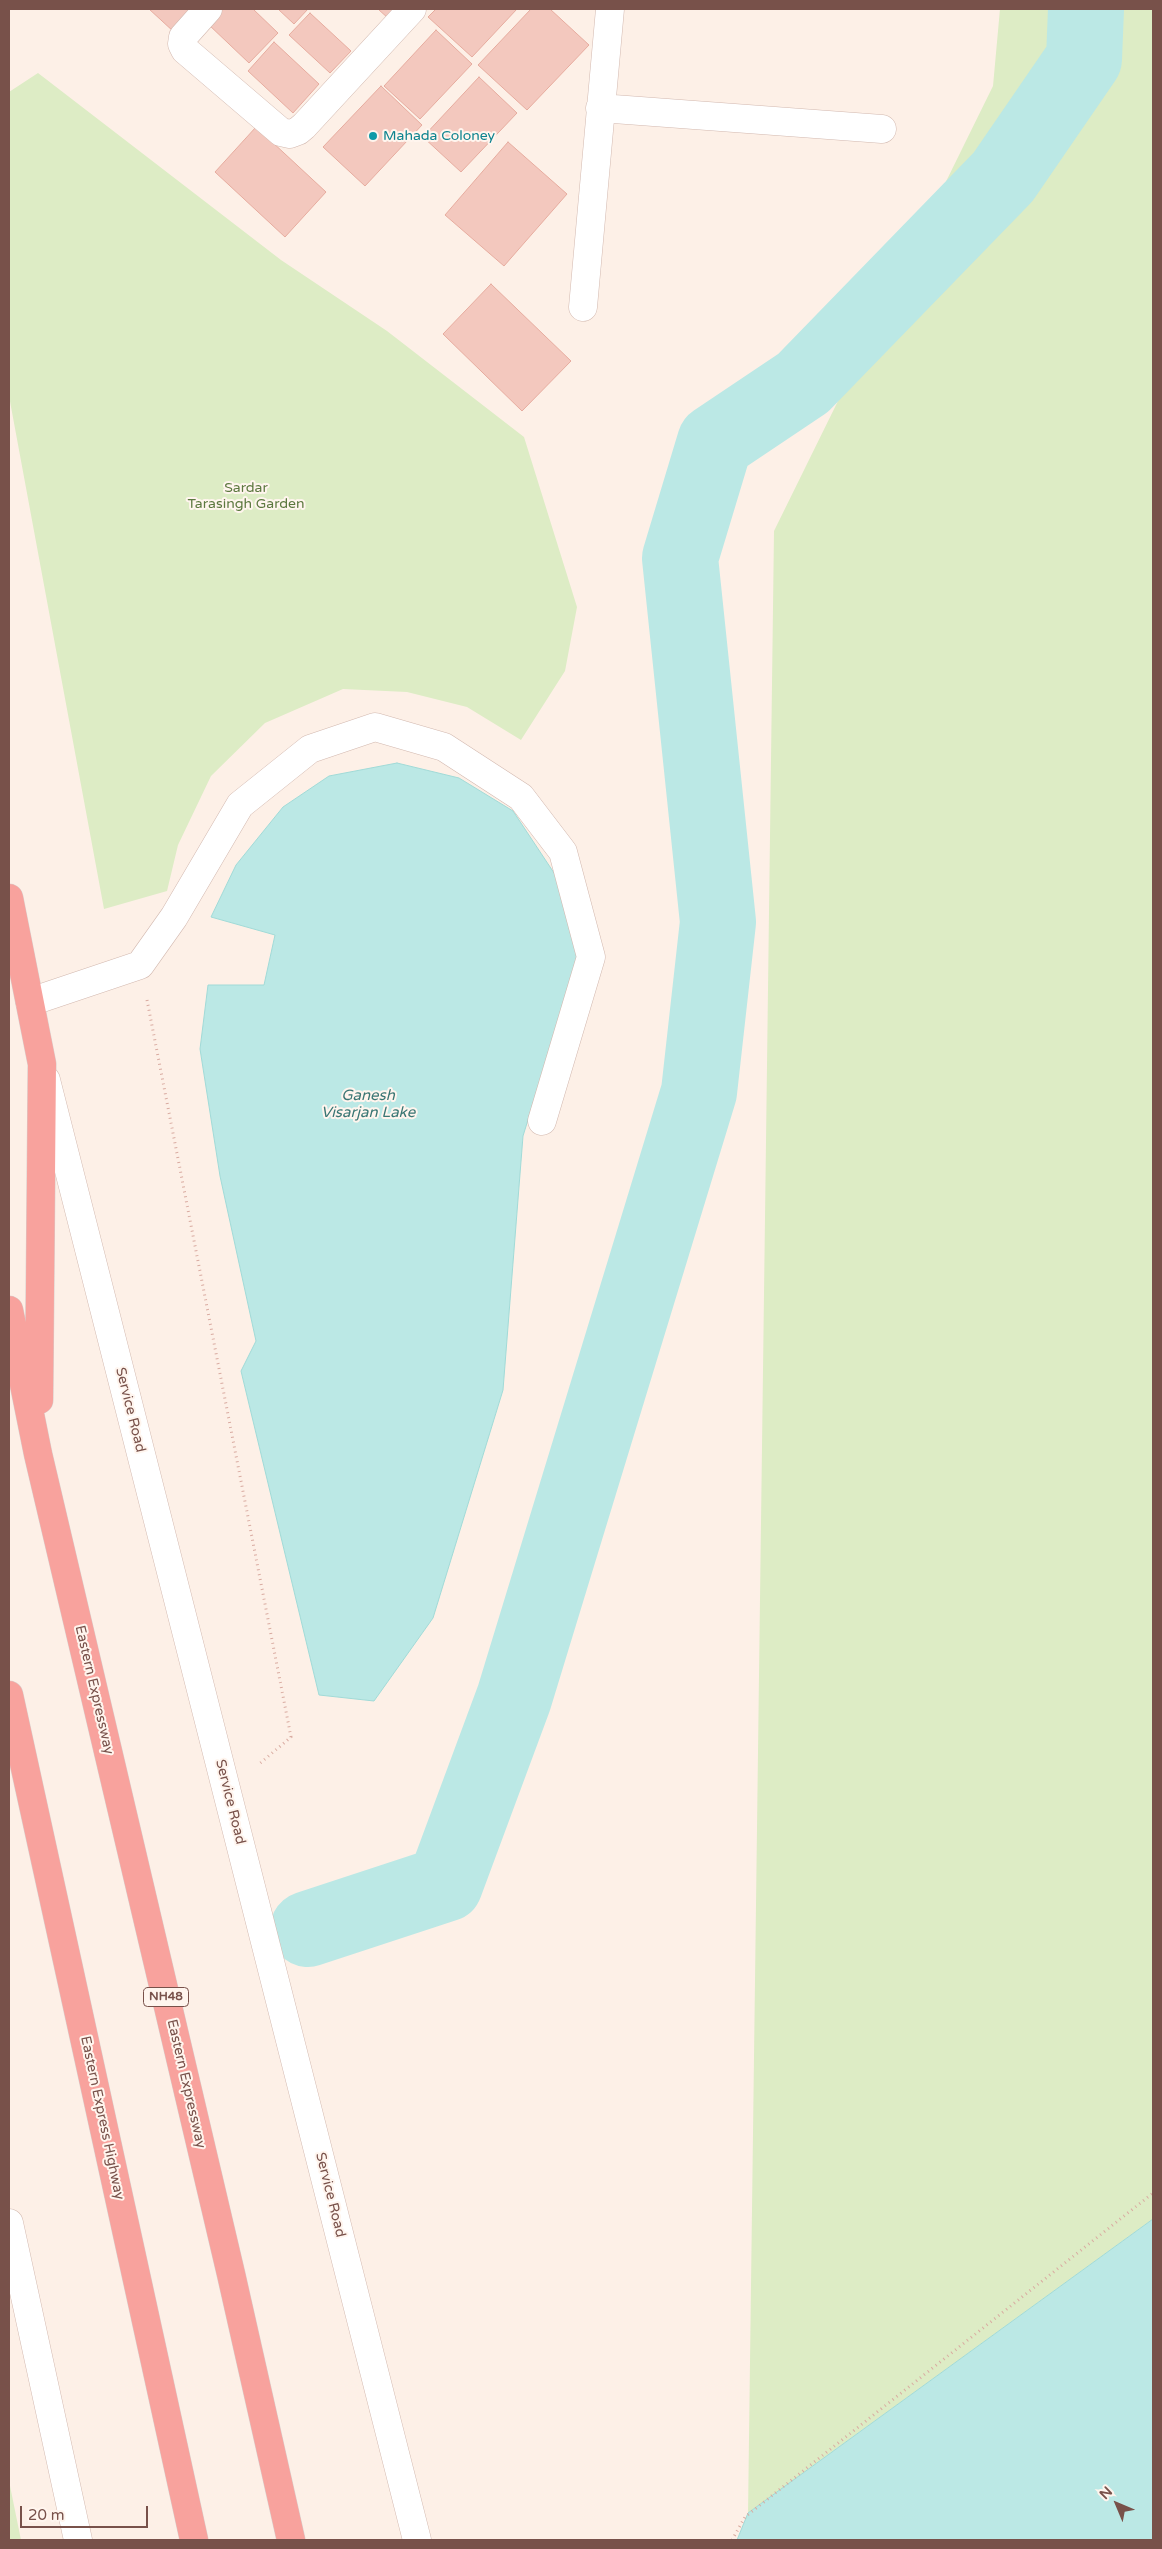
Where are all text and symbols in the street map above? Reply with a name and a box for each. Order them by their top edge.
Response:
place label: Mahada Coloney [383,128,495,144]
marker: Mahada Coloney [367,130,379,142]
park label: Sardar Tarasingh Garden [187,480,305,512]
water label: Ganesh Visarjan Lake [321,1087,415,1122]
street label: Service Road [111,1366,149,1454]
street label: Eastern Expressway [71,1624,117,1756]
street label: Service Road [211,1758,249,1846]
road number: NH48 [144,1988,188,2006]
street label: Eastern Expressway [163,2018,209,2150]
street label: Eastern Express Highway [76,2035,128,2201]
street label: Service Road [311,2151,349,2239]
north arrow [1092,2479,1142,2529]
text: N [1096,2483,1116,2503]
scale bar [22,2496,150,2528]
text: 20 m [28,2506,65,2524]

